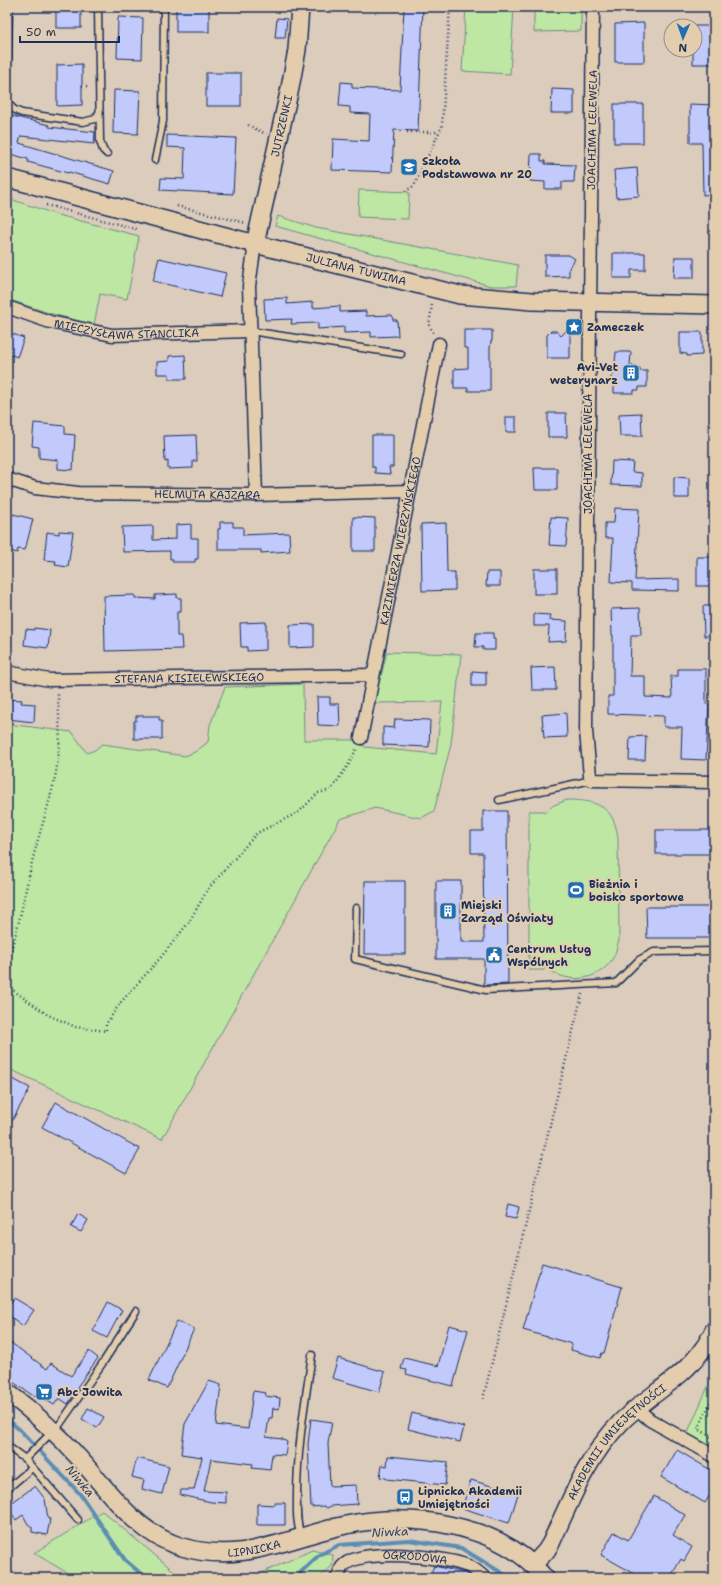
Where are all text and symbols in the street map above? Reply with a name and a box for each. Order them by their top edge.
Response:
scale bar [20,18,119,44]
north arrow [663,18,703,58]
text: 50 m [26,24,56,40]
text: N [678,40,687,55]
street label: JOACHIMA LELEWELA [584,70,601,190]
street label: JUTRZENKI [268,94,296,158]
place label: Szkoła Podstawowa nr 20 [422,154,532,182]
school or university icon: Szkoła Podstawowa nr 20 [399,157,419,177]
street label: JULIANA TUWIMA [304,250,408,289]
street label: MIECZYSŁAWA STANCLIKA [53,316,199,344]
place icon: Zameczek [564,317,584,337]
place label: Zameczek [587,320,644,335]
place label: Avi-Vet weterynarz [550,360,619,388]
building icon: Avi-Vet weterynarz [621,363,641,383]
street label: JOACHIMA LELEWELA [581,394,596,514]
street label: KAZIMIERZA WIERZYŃSKIEGO [377,455,425,626]
street label: HELMUTA KAJZARA [154,487,261,503]
street label: STEFANA KISIELEWSKIEGO [114,670,264,687]
place label: Bieżnia i boisko sportowe [589,877,684,905]
sports icon: Bieżnia i boisko sportowe [566,880,586,900]
place label: Miejski Zarząd Oświaty [461,898,554,926]
building icon: Miejski Zarząd Oświaty [438,901,458,921]
place label: Centrum Usług Wspólnych [507,942,591,970]
public building icon: Centrum Usług Wspólnych [484,945,504,965]
street label: AKADEMII UMIEJĘTNOŚCI [564,1381,670,1503]
supermarket icon: Abc Jowita [34,1382,54,1402]
place label: Abc Jowita [57,1385,123,1400]
water label: Niwka [62,1462,98,1500]
place label: Lipnicka Akademii Umiejętności [418,1484,522,1512]
bus stop icon: Lipnicka Akademii Umiejętności [395,1487,415,1507]
water label: Niwka [371,1523,409,1541]
street label: LIPNICKA [227,1537,282,1561]
street label: OGRODOWA [383,1548,449,1568]

